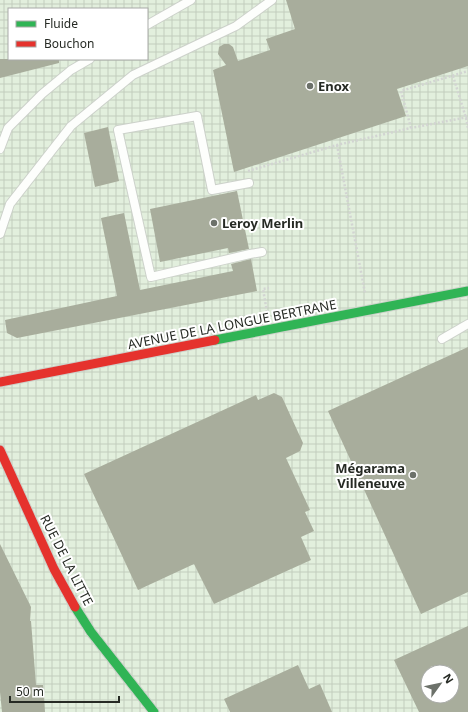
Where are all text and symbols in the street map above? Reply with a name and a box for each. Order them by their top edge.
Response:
legend [8,8,148,60]
text: Fluide [44,15,78,32]
text: Bouchon [44,35,94,52]
place label: Enox [318,77,350,95]
marker: Enox [305,81,315,91]
place label: Leroy Merlin [222,214,303,232]
marker: Leroy Merlin [209,218,219,228]
street label: AVENUE DE LA LONGUE BERTRANE [126,295,338,353]
place label: Mégarama Villeneuve [335,459,405,492]
marker: Mégarama Villeneuve [408,470,418,480]
street label: RUE DE LA LITTE [36,511,98,609]
north arrow [420,664,460,704]
text: N [440,670,458,686]
scale bar [10,678,119,704]
text: 50 m [16,683,44,700]

